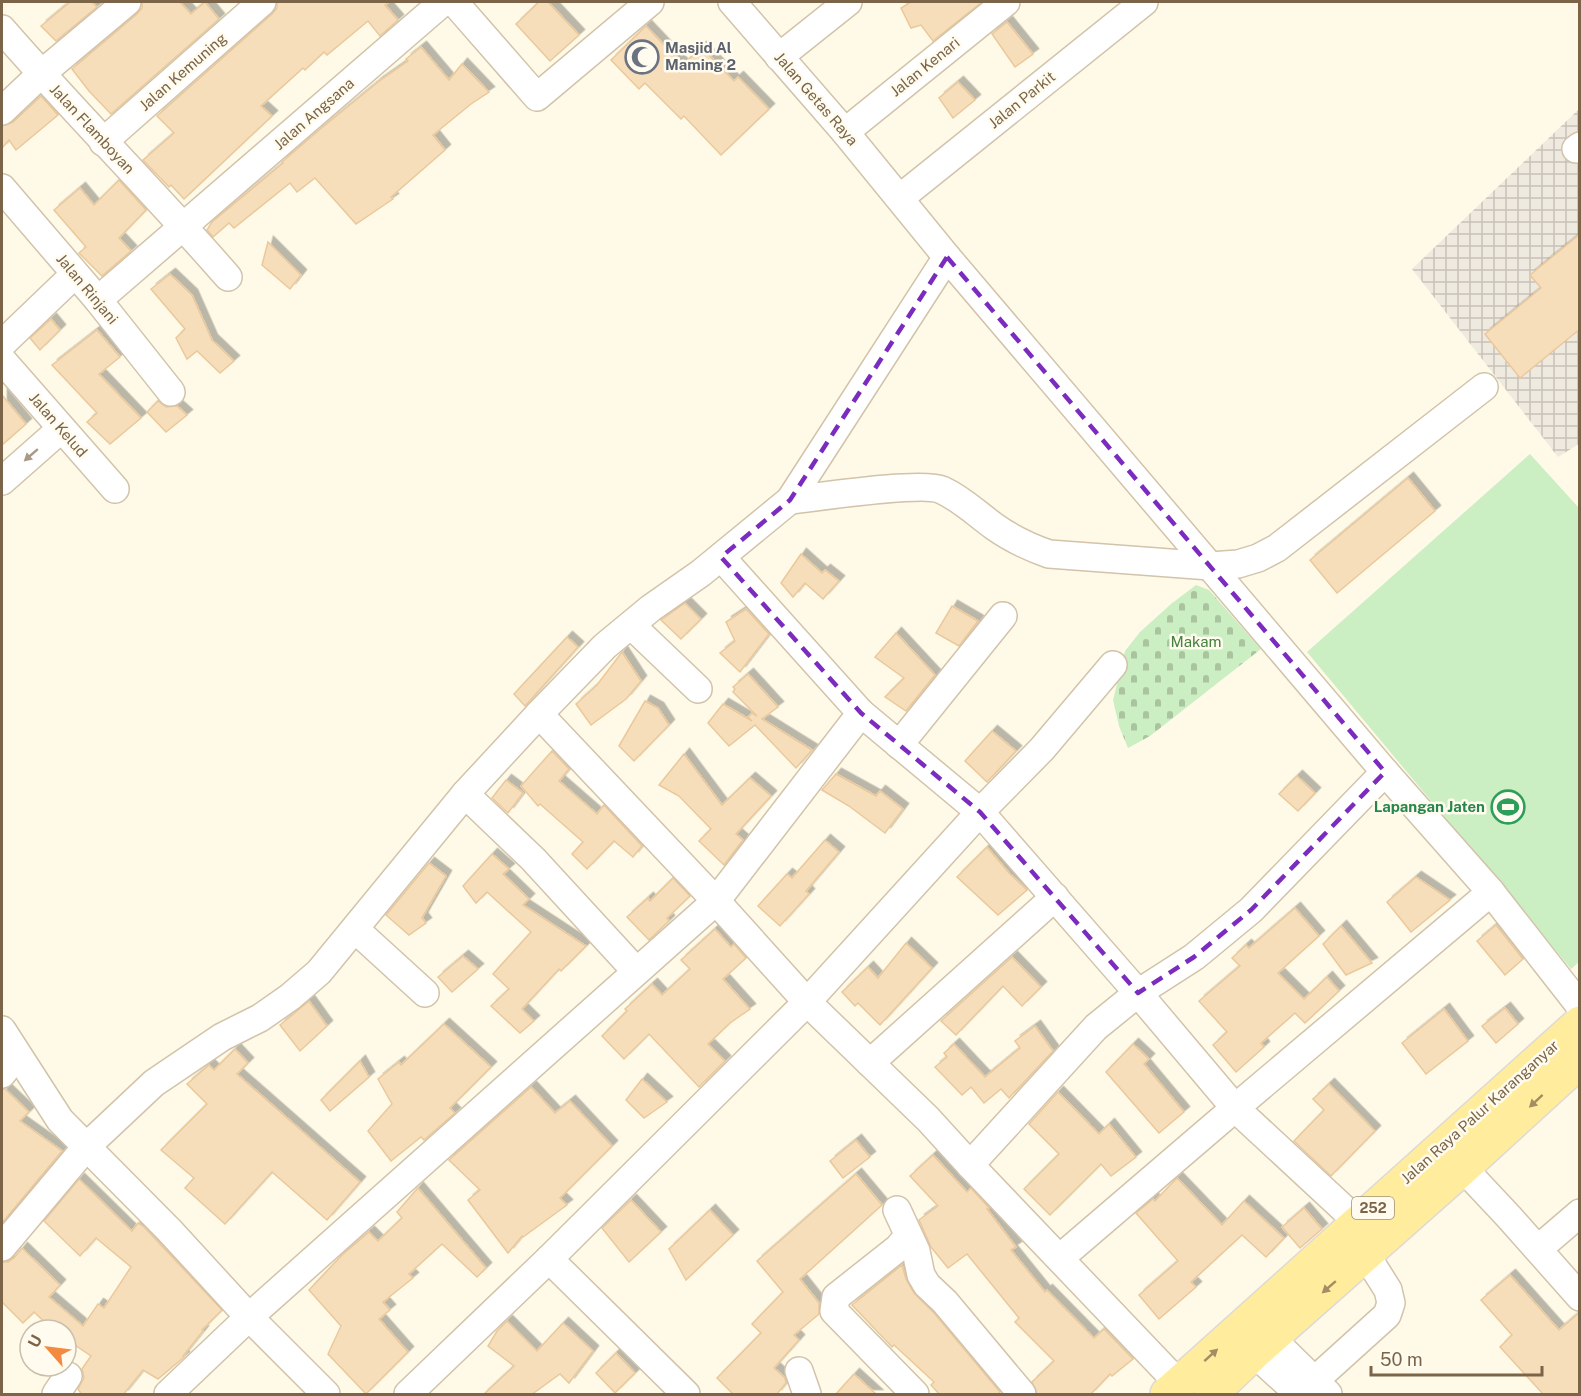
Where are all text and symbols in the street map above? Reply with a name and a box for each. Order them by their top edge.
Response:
street label: Jalan Kemuning [136,29,230,114]
street label: Jalan Kenari [887,34,963,100]
mosque icon: Masjid Al Maming 2 [624,39,660,75]
place label: Masjid Al Maming 2 [665,39,736,73]
street label: Jalan Getas Raya [771,49,861,149]
street label: Jalan Parkit [985,68,1059,132]
street label: Jalan Angsana [270,74,357,153]
street label: Jalan Flamboyan [47,80,138,177]
street label: Jalan Rinjani [53,250,122,327]
street label: Jalan Kelud [26,389,91,460]
one-way arrow [24,448,39,461]
park label: Makam [1170,633,1222,650]
sports icon: Lapangan Jaten [1490,789,1526,825]
place label: Lapangan Jaten [1374,798,1485,815]
street label: Jalan Raya Palur Karanganyar [1397,1036,1562,1187]
one-way arrow [1530,1093,1544,1107]
road number: 252 [1352,1197,1394,1219]
one-way arrow [1322,1280,1337,1293]
north arrow [18,1318,78,1378]
text: U [24,1332,46,1351]
scale bar [1371,1339,1542,1377]
one-way arrow [1203,1348,1218,1362]
text: 50 m [1380,1349,1423,1370]

